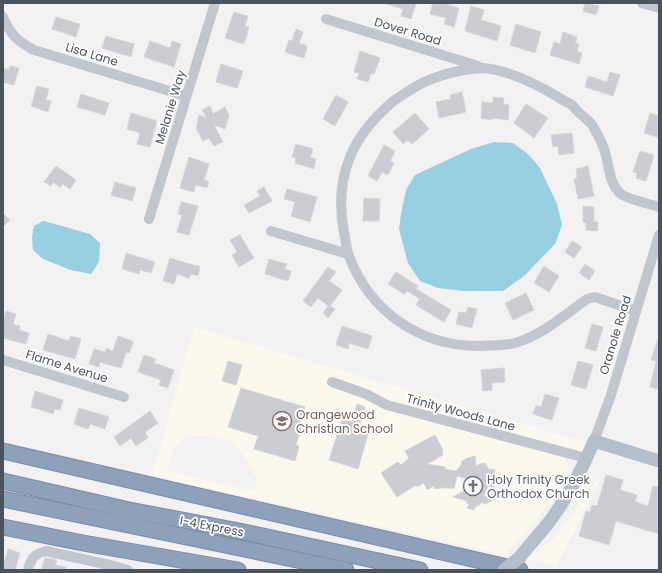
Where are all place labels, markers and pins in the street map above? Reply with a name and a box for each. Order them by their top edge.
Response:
place label: Orangewood Christian School [296,406,393,437]
school or university icon: Orangewood Christian School [271,410,293,432]
place label: Holy Trinity Greek Orthodox Church [487,471,590,502]
church icon: Holy Trinity Greek Orthodox Church [462,475,484,497]

